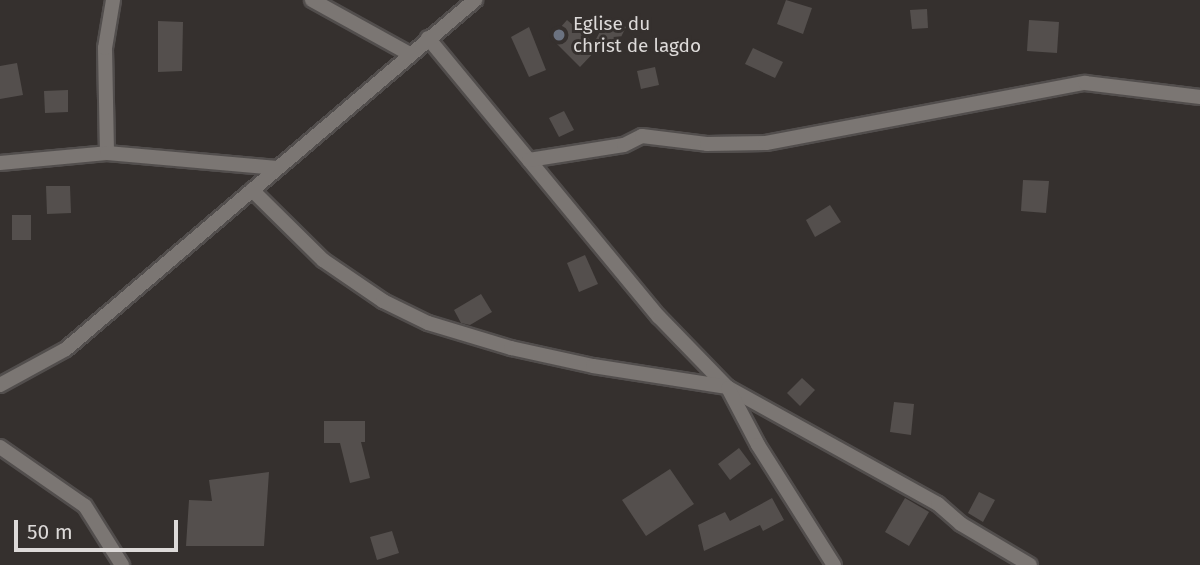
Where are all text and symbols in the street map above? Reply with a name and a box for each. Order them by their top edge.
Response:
place label: Eglise du christ de lagdo [573,13,701,57]
marker: Eglise du christ de lagdo [551,27,567,43]
scale bar [18,505,182,550]
text: 50 m [27,519,73,545]

